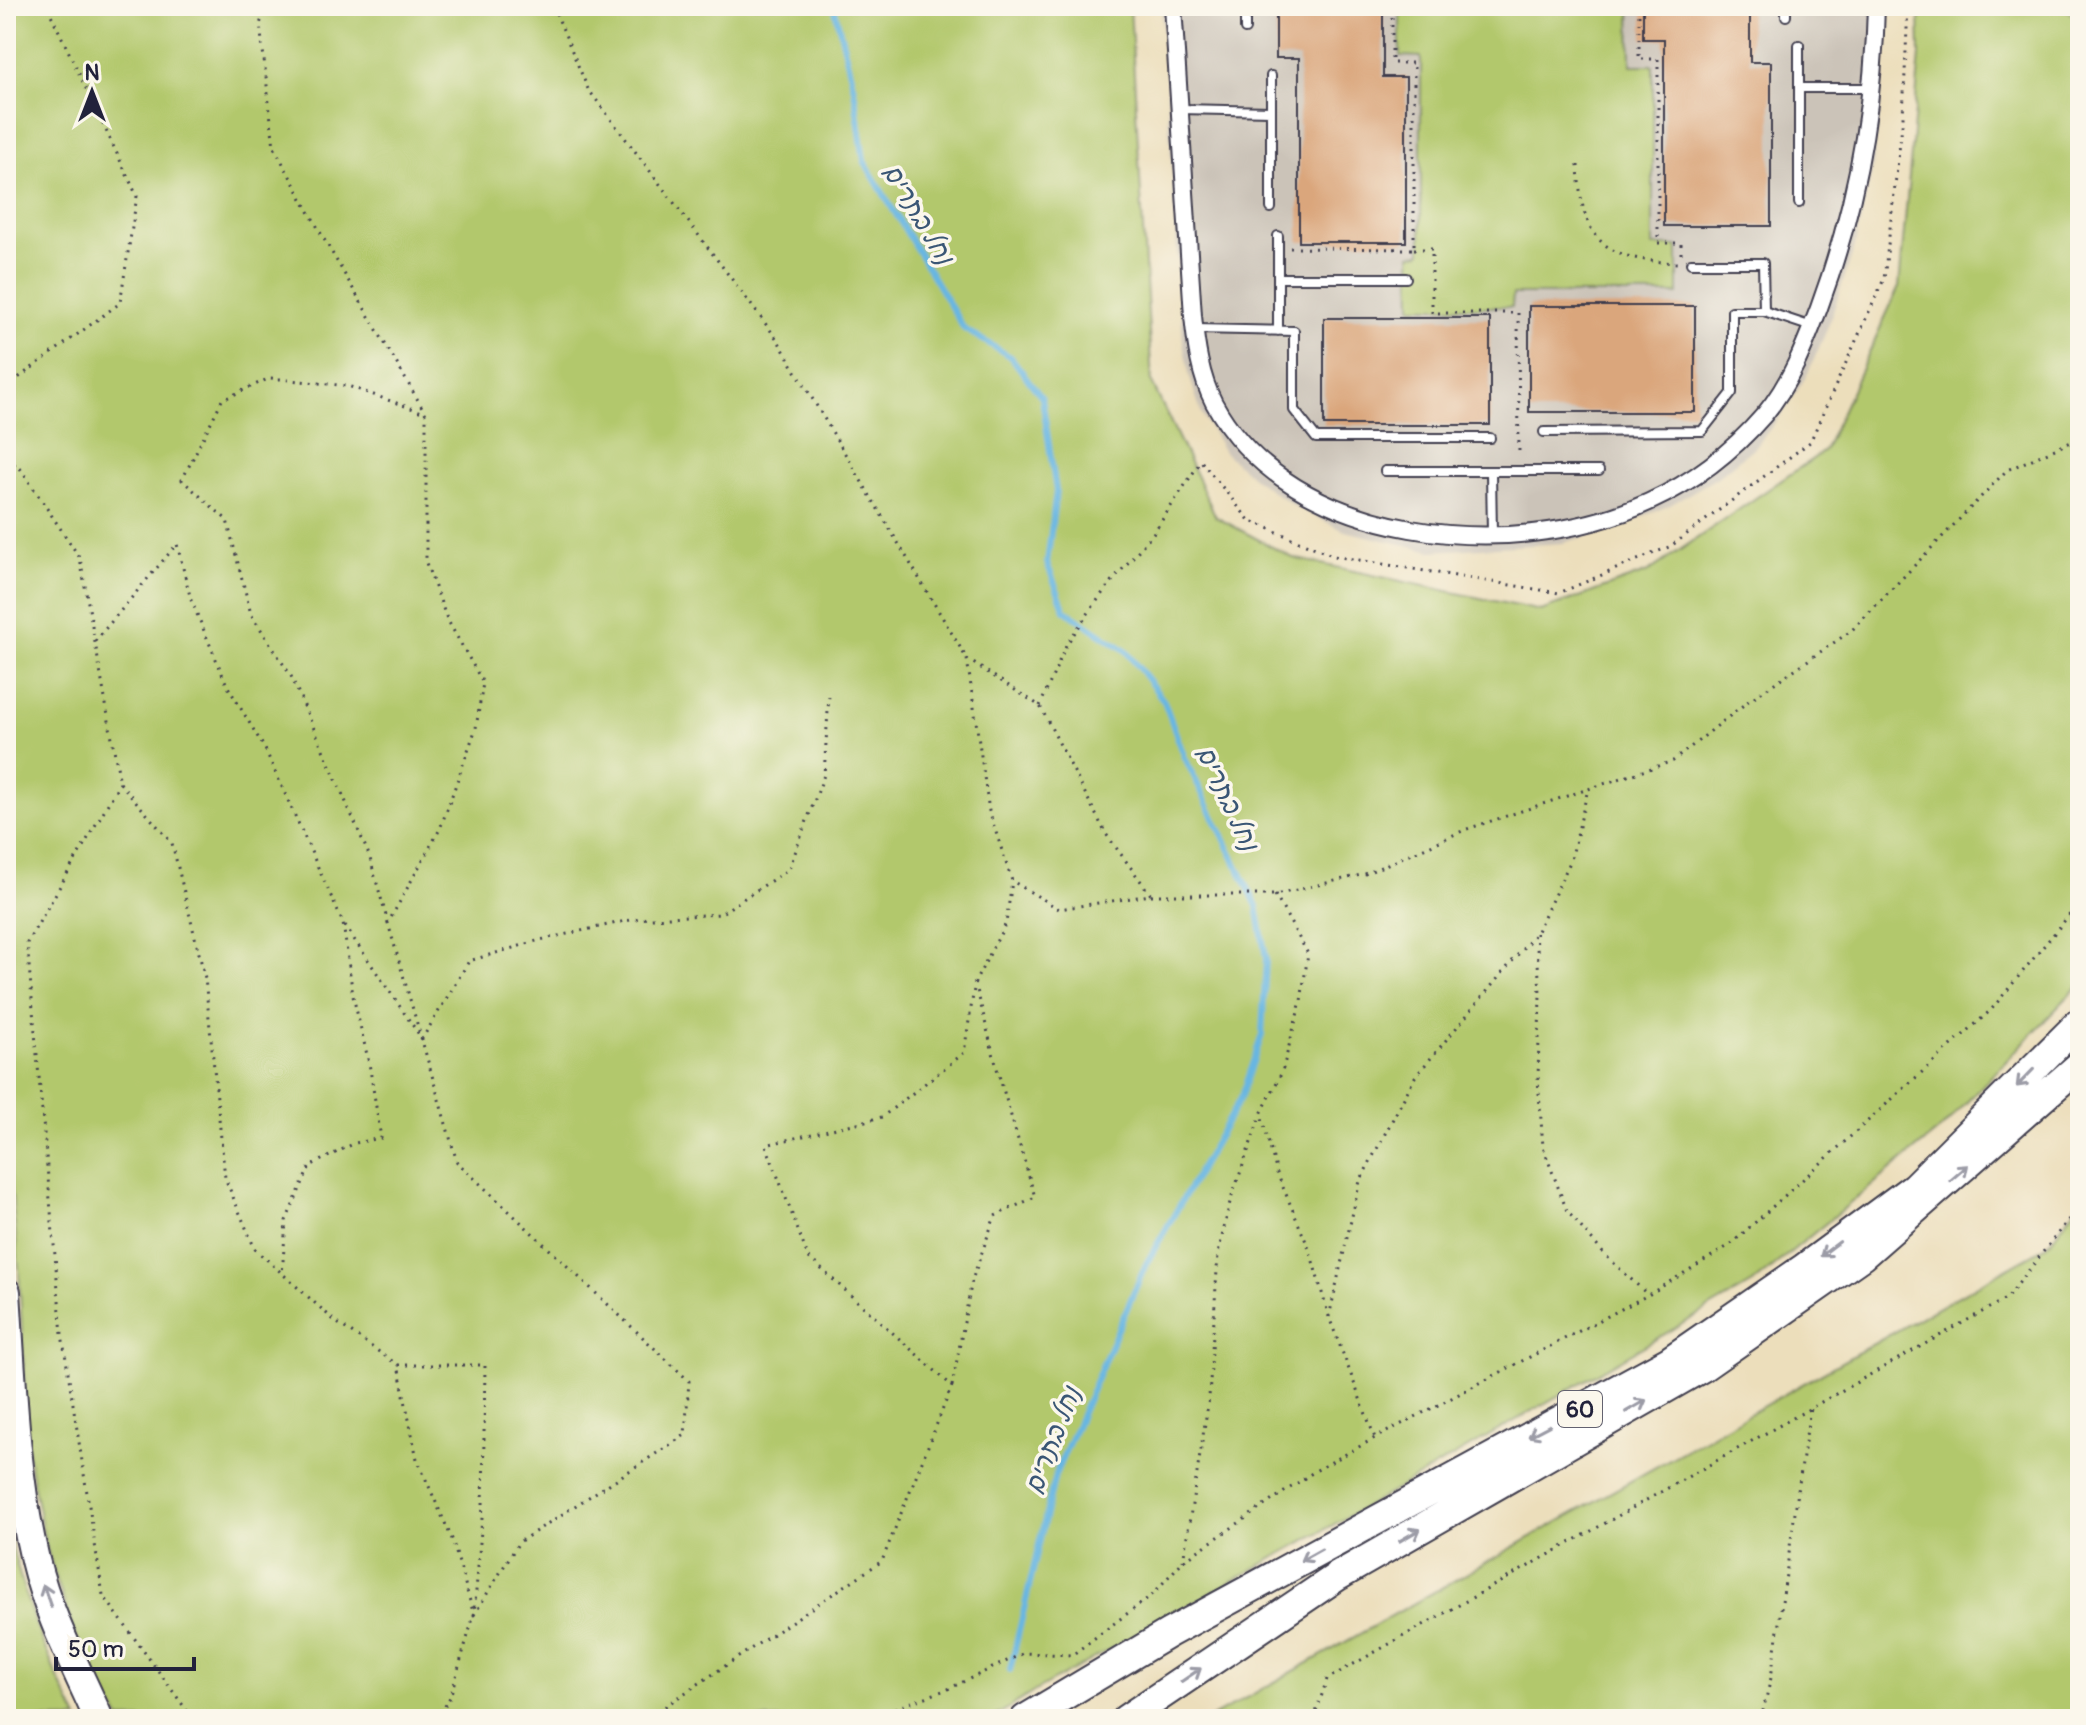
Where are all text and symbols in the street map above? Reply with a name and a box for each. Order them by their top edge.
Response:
north arrow [52,52,132,132]
text: N [85,59,100,87]
water label: נחל בתרים [876,159,961,272]
water label: נחל בתרים [1189,741,1266,857]
one-way arrow [2016,1068,2035,1088]
one-way arrow [1949,1164,1969,1182]
one-way arrow [1820,1240,1842,1257]
water label: נחל בתרים [1018,1381,1088,1498]
road number: 60 [1558,1391,1602,1427]
one-way arrow [1623,1398,1647,1413]
one-way arrow [1528,1424,1552,1439]
one-way arrow [1398,1527,1421,1543]
one-way arrow [1300,1547,1323,1563]
one-way arrow [38,1583,53,1608]
scale bar [56,1621,194,1671]
text: 50 m [68,1635,124,1664]
one-way arrow [1180,1667,1202,1684]

